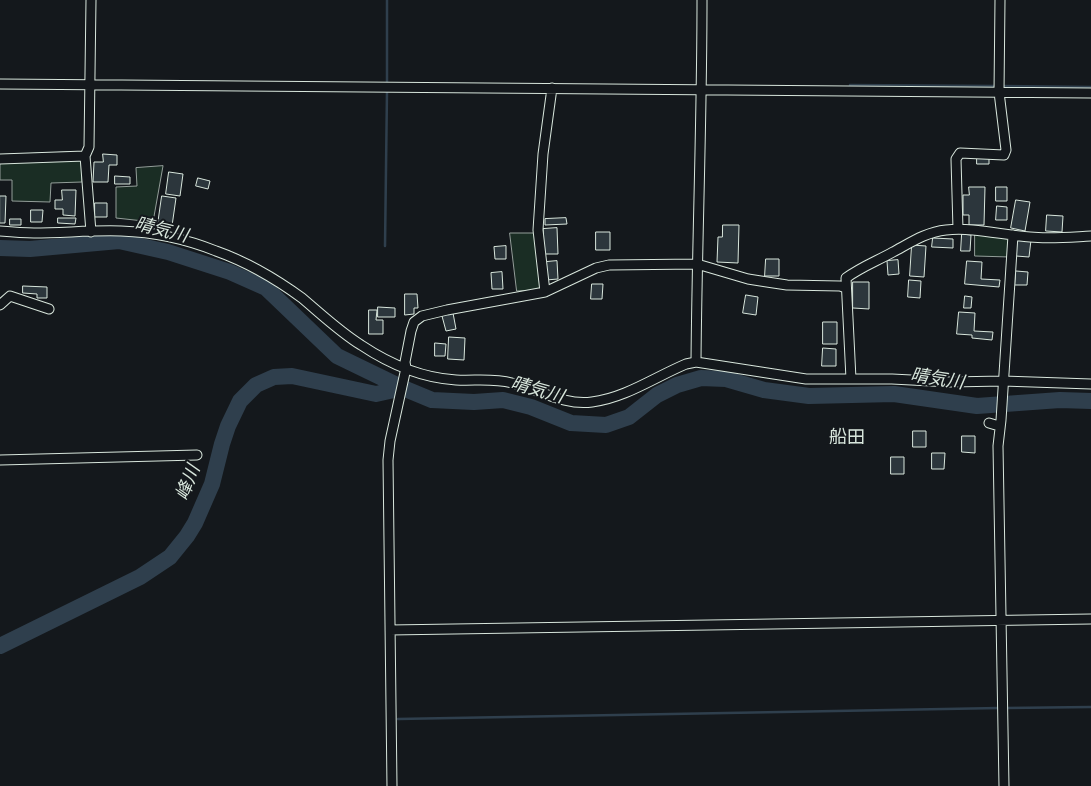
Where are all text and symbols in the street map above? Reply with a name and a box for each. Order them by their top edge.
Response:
water label: 晴気川 [132,214,190,248]
water label: 晴気川 [909,365,965,395]
water label: 晴気川 [508,373,566,409]
district label: 船田 [829,427,865,449]
water label: 峰川 [172,462,206,504]

